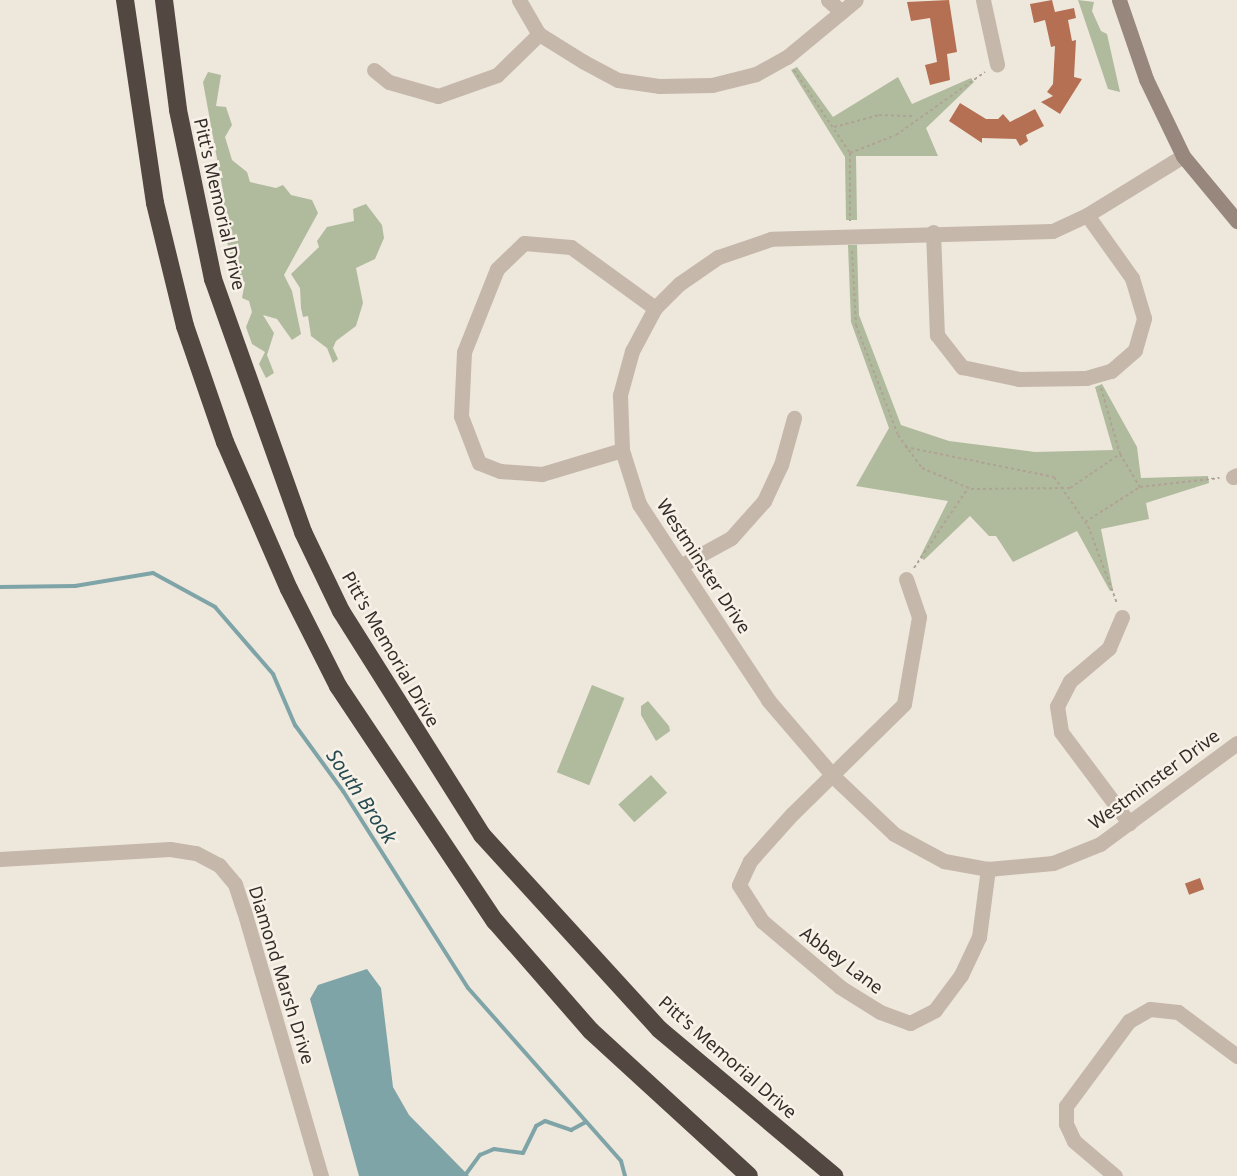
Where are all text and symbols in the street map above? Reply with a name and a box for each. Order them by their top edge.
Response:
street label: Pitt's Memorial Drive [190,116,250,292]
street label: Westminster Drive [652,495,756,637]
street label: Pitt's Memorial Drive [338,567,444,731]
street label: Westminster Drive [1084,724,1224,834]
water label: South Brook [322,744,402,848]
street label: Diamond Marsh Drive [245,883,319,1067]
street label: Abbey Lane [796,922,888,998]
street label: Pitt's Memorial Drive [655,991,801,1123]

